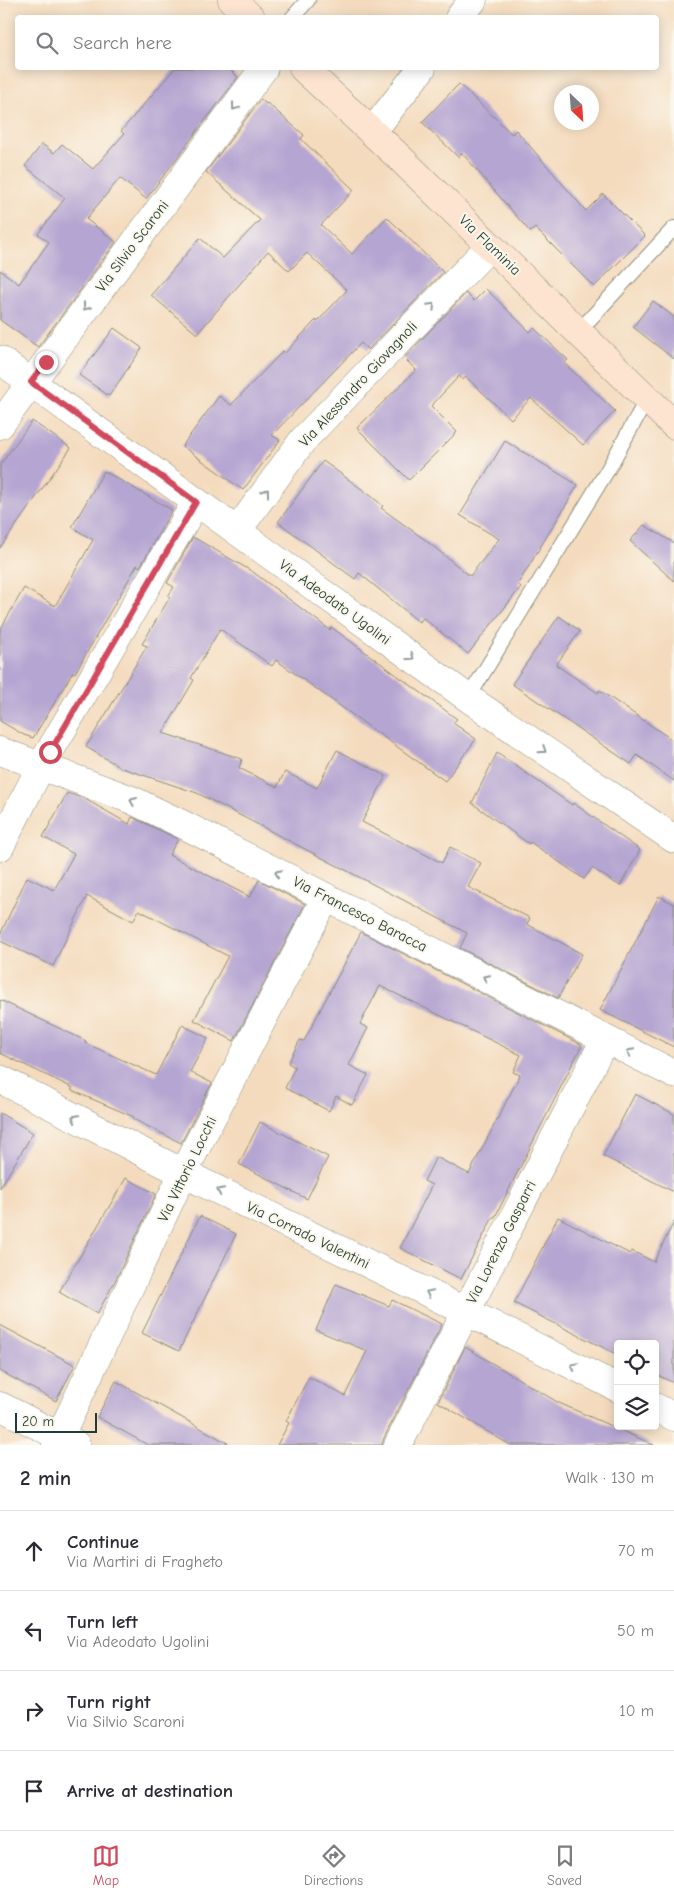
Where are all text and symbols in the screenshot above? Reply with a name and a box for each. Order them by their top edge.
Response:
search box [15,15,659,70]
icon: search [33,29,61,57]
text: Search here [73,32,172,54]
north arrow [554,85,599,130]
one-way arrow [233,101,241,110]
street label: Via Silvio Scaroni [92,197,172,295]
street label: Via Flaminia [455,211,525,279]
one-way arrow [83,301,92,311]
one-way arrow [426,302,435,311]
street label: Via Alessandro Giovagnoli [295,317,421,451]
route end [35,351,58,374]
one-way arrow [260,488,269,498]
street label: Via Adeodato Ugolini [276,555,394,649]
one-way arrow [405,650,414,660]
route start [39,741,62,764]
one-way arrow [538,744,547,753]
one-way arrow [129,797,138,808]
one-way arrow [274,869,283,879]
street label: Via Francesco Baracca [290,872,430,956]
one-way arrow [482,974,491,984]
one-way arrow [627,1048,636,1058]
street label: Via Vittorio Locchi [154,1113,220,1225]
one-way arrow [72,1114,81,1124]
street label: Via Lorenzo Gasparri [462,1177,540,1307]
one-way arrow [216,1187,225,1198]
street label: Via Corrado Valentini [243,1197,373,1273]
one-way arrow [425,1289,434,1300]
map controls [614,1340,659,1430]
button: locate [614,1340,659,1385]
one-way arrow [570,1362,579,1372]
button: layers [614,1385,659,1430]
scale bar [15,1410,98,1433]
text: 20 m [22,1413,54,1430]
text: 2 min [20,1466,71,1490]
text: Walk · 130 m [565,1469,654,1487]
text: Continue [67,1531,139,1553]
icon: ahead [20,1537,48,1565]
text: 70 m [618,1542,654,1560]
text: Via Martiri di Fragheto [67,1553,223,1571]
text: Turn left [67,1611,138,1633]
icon: left [20,1617,48,1645]
text: 50 m [617,1622,654,1640]
text: Via Adeodato Ugolini [67,1633,209,1651]
text: Turn right [67,1691,151,1713]
icon: right [20,1697,48,1725]
text: 10 m [619,1702,654,1720]
text: Via Silvio Scaroni [67,1713,185,1731]
icon: arrive [20,1777,48,1805]
text: Arrive at destination [67,1780,233,1802]
tab: Map [92,1842,120,1889]
tab: Directions [304,1842,363,1889]
tab: Saved [547,1842,582,1889]

